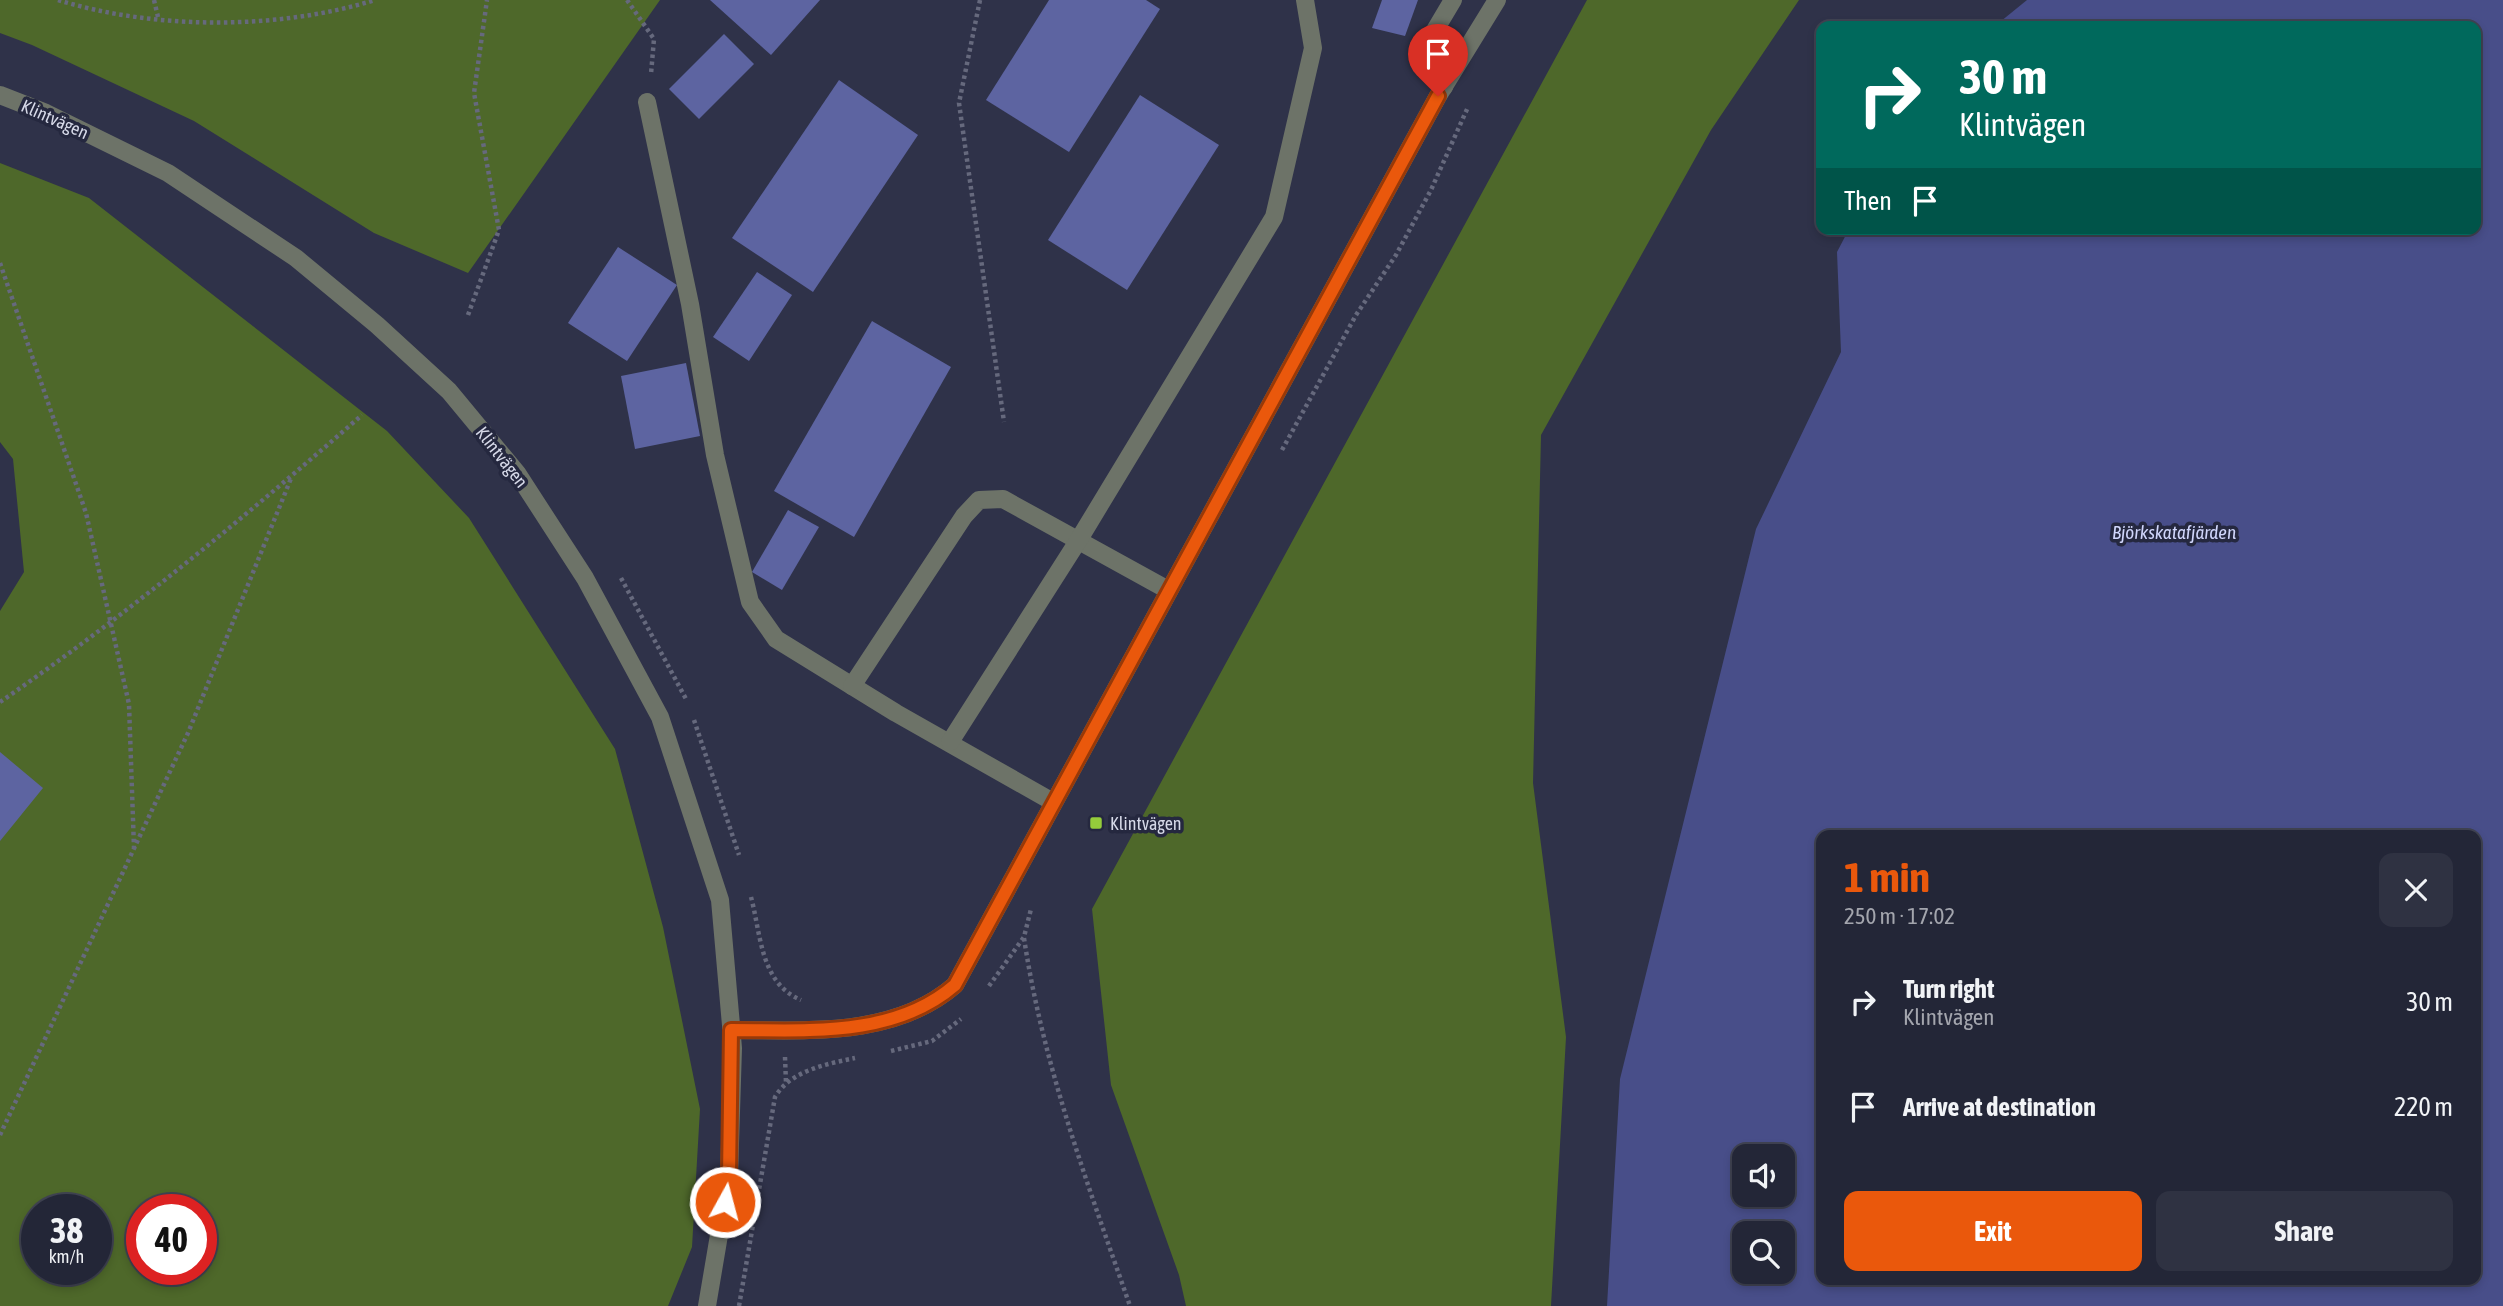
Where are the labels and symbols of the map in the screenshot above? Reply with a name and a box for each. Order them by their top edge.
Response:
pin [1408,24,1468,96]
street label: Klintvägen [18,95,92,143]
street label: Klintvägen [472,422,532,492]
water label: Björkskatafjärden [2112,521,2236,543]
place label: Klintvägen [1110,813,1182,834]
marker: Klintvägen [1088,815,1104,831]
position arrow [688,1165,762,1239]
speed limit sign: 40 [126,1194,217,1285]

